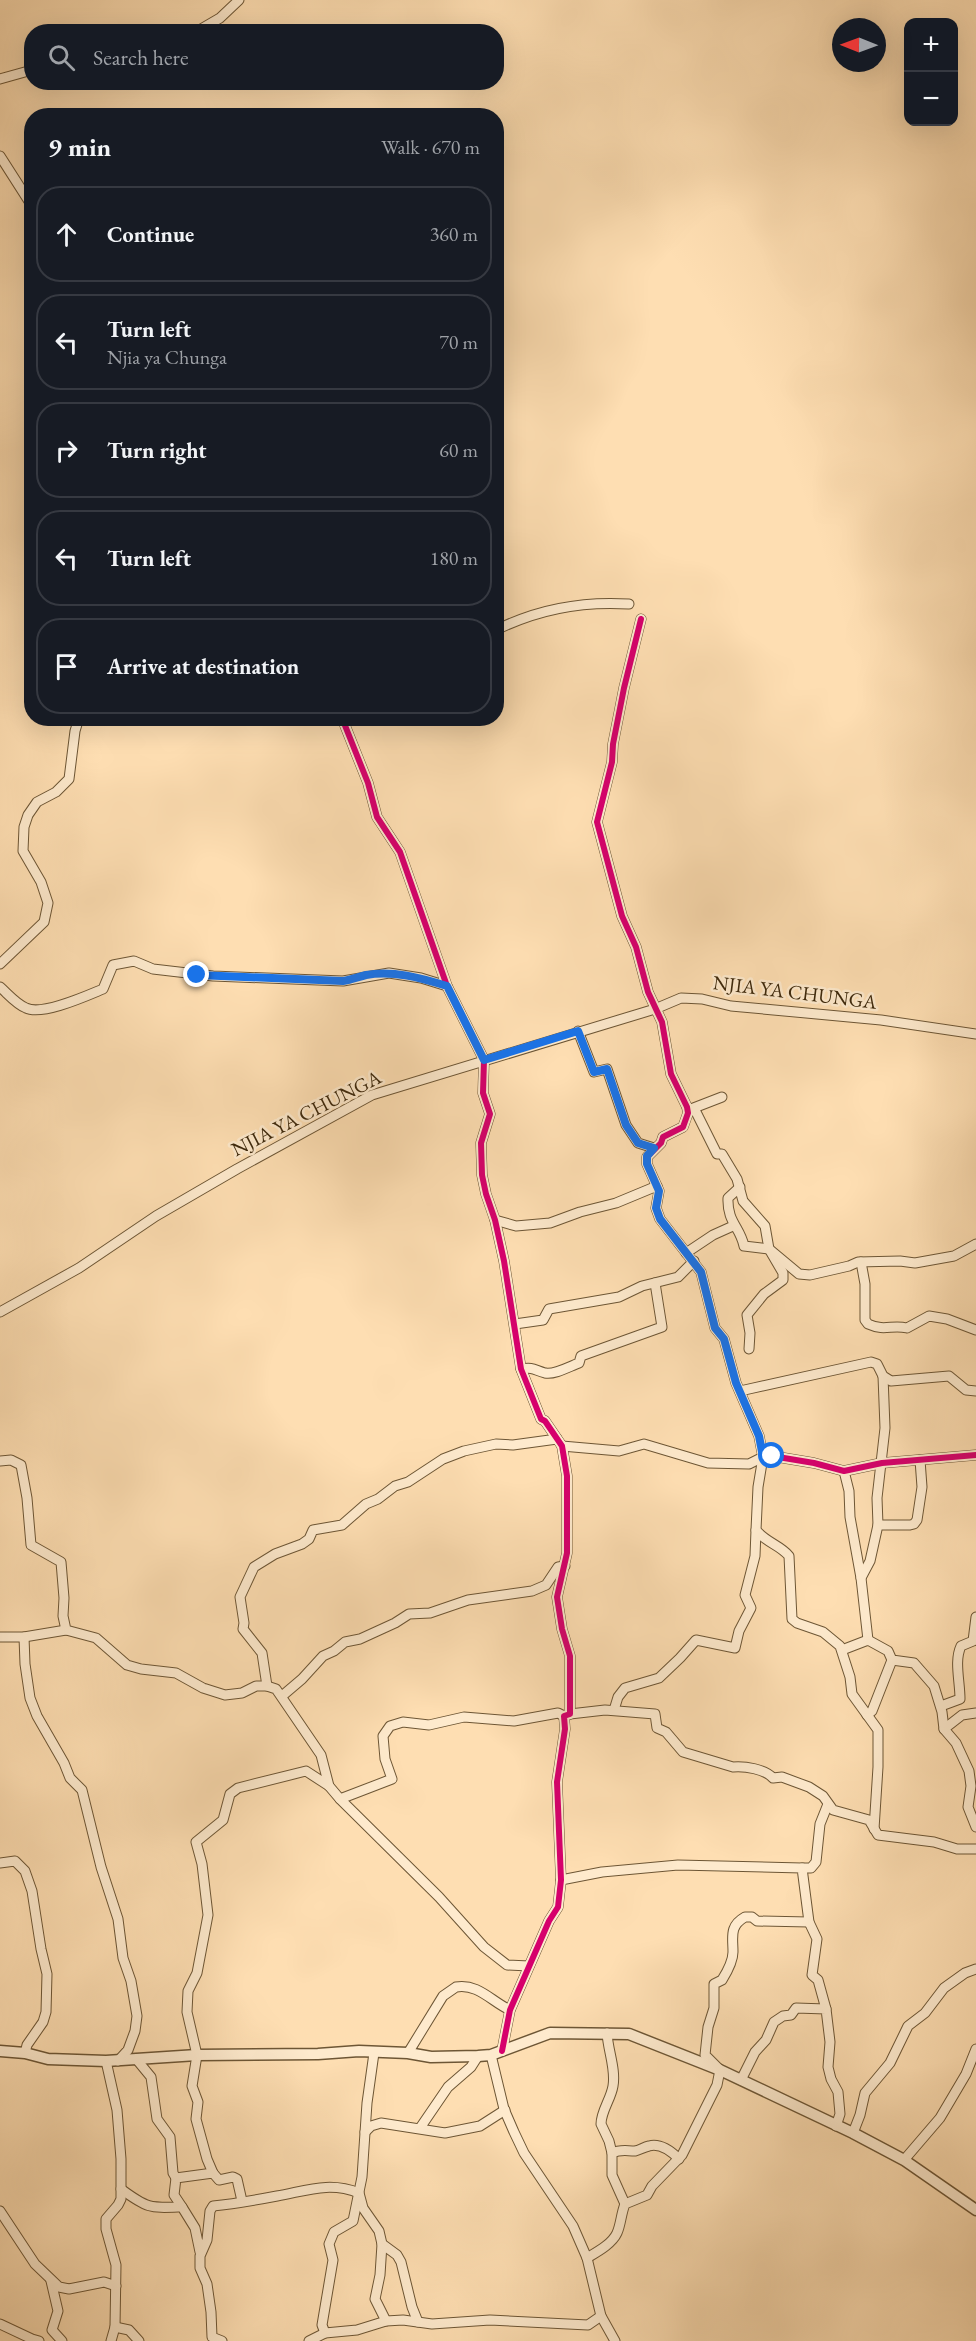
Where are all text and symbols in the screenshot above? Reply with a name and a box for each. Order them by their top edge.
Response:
north arrow [832,18,886,72]
map controls [904,18,958,126]
button: + [904,18,958,72]
search box [24,24,504,90]
icon: search [45,41,78,74]
text: Search here [93,43,188,72]
button: − [904,72,958,126]
text: 9 min [48,130,111,164]
text: Walk · 670 m [381,134,480,160]
icon: ahead [50,218,83,251]
text: Continue [107,220,194,249]
text: 360 m [430,221,478,247]
text: Turn left [107,315,191,344]
icon: left [50,326,83,359]
text: 70 m [439,329,478,355]
text: Njia ya Chunga [107,344,227,370]
icon: right [50,434,83,467]
text: Turn right [107,436,206,465]
text: 60 m [439,437,478,463]
icon: left [50,542,83,575]
text: Turn left [107,544,191,573]
text: 180 m [430,545,478,571]
icon: arrive [50,650,83,683]
text: Arrive at destination [107,652,299,681]
route end [183,961,209,987]
street label: NJIA YA CHUNGA [711,969,879,1015]
street label: NJIA YA CHUNGA [227,1064,386,1162]
route start [758,1442,784,1468]

